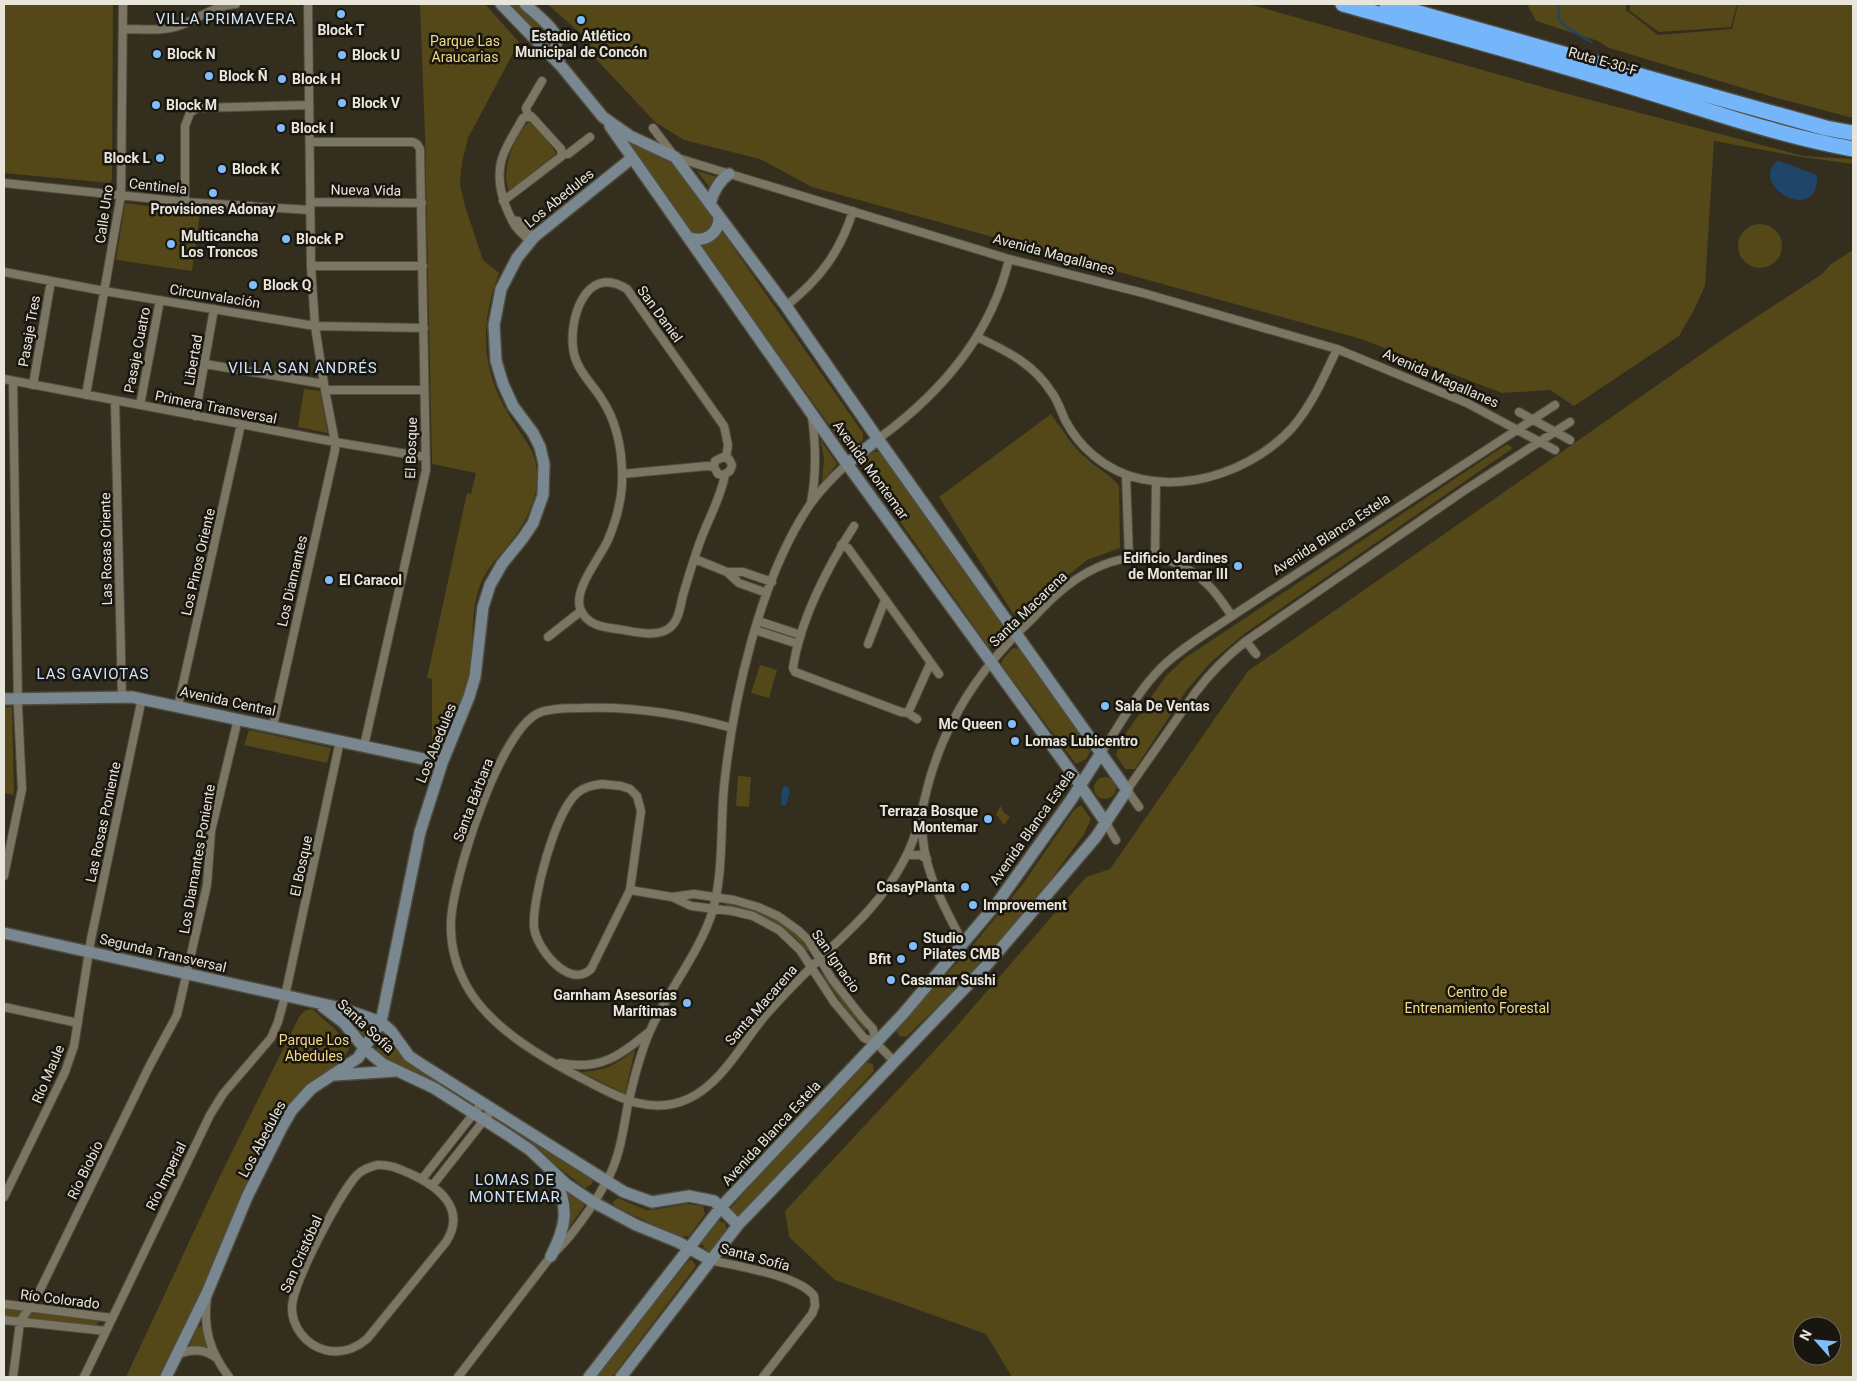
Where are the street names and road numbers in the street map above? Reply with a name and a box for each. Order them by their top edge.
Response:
street label: Ruta E-30-F [1567,43,1640,79]
street label: Los Abedules [521,165,597,231]
street label: Centinela [128,175,188,197]
street label: Nueva Vida [331,181,401,199]
street label: Calle Uno [92,184,116,244]
street label: Avenida Magallanes [991,230,1117,278]
street label: Circunvalación [168,281,262,311]
street label: San Daniel [634,283,686,345]
street label: Pasaje Tres [15,294,43,368]
street label: Pasaje Cuatro [121,306,153,394]
street label: Libertad [181,333,205,387]
street label: Avenida Magallanes [1381,345,1501,411]
street label: Primera Transversal [154,387,278,427]
street label: El Bosque [402,417,420,479]
street label: Avenida Montemar [830,418,912,522]
street label: Avenida Blanca Estela [1269,490,1393,578]
street label: Las Rosas Oriente [97,492,115,606]
street label: Los Pinos Oriente [178,507,218,617]
street label: Los Diamantes [274,534,310,628]
street label: Santa Macarena [986,568,1070,650]
street label: Avenida Central [179,683,277,719]
street label: Los Abedules [413,701,459,785]
street label: Santa Bárbara [450,756,496,844]
street label: Las Rosas Poniente [82,760,124,884]
street label: Avenida Blanca Estela [986,766,1078,888]
street label: Los Diamantes Poniente [176,783,218,935]
street label: El Bosque [287,834,315,898]
street label: San Ignacio [809,927,863,995]
street label: Segunda Transversal [98,931,228,975]
street label: Santa Macarena [722,961,800,1049]
street label: Santa Sofía [334,996,398,1056]
street label: Río Maule [29,1042,67,1106]
street label: Avenida Blanca Estela [718,1077,824,1189]
street label: Los Abedules [235,1098,289,1180]
street label: Río Biobío [64,1138,106,1202]
street label: Río Imperial [143,1139,189,1213]
street label: San Cristóbal [277,1213,325,1295]
street label: Santa Sofía [718,1240,792,1274]
street label: Río Colorado [19,1286,101,1312]

